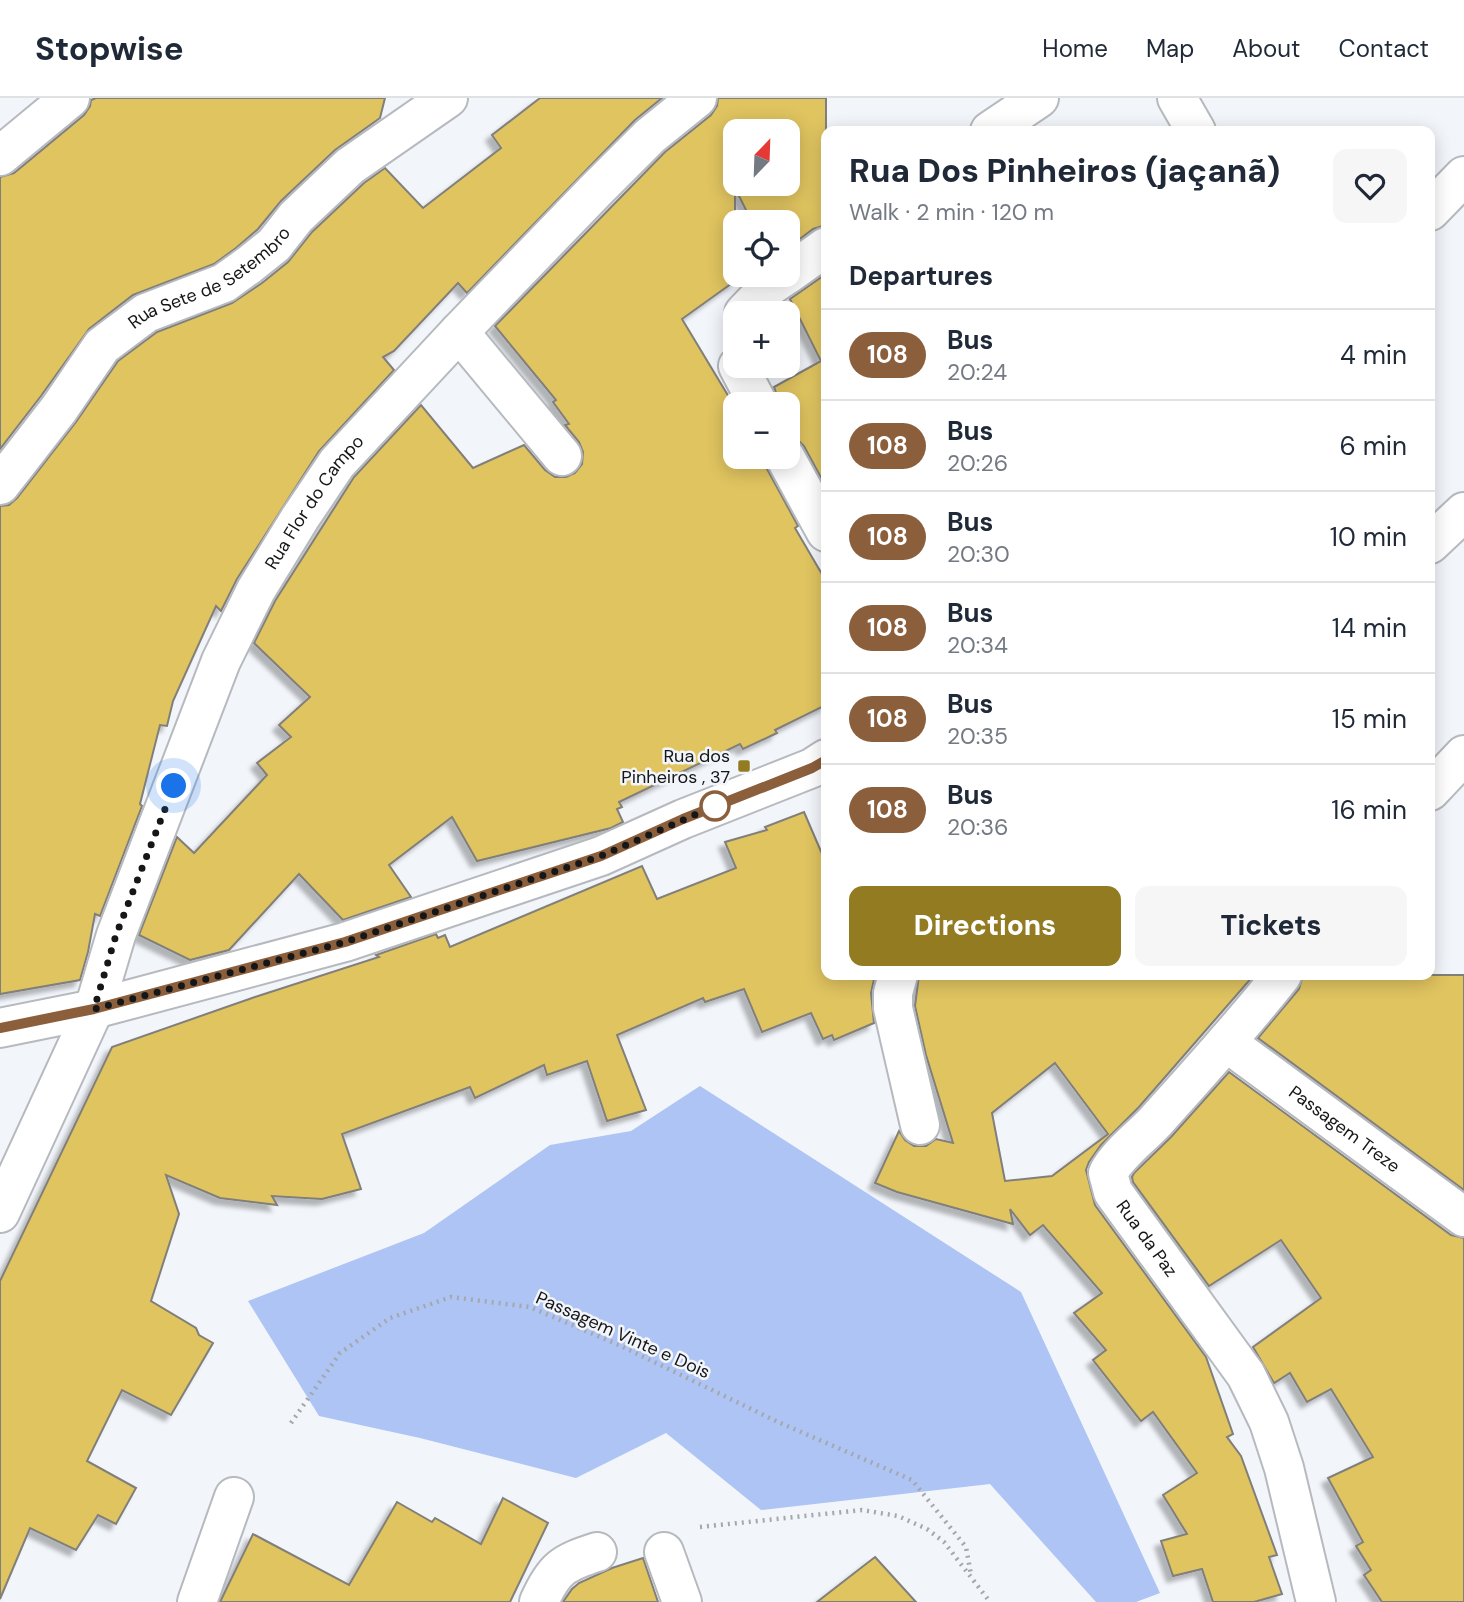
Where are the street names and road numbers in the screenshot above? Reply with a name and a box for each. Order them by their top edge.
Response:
street label: Rua Sete de Setembro [123,222,296,334]
street label: Rua Flor do Campo [259,430,369,574]
street label: Passagem Treze [1284,1080,1405,1178]
street label: Rua da Paz [1111,1195,1183,1282]
street label: Passagem Vinte e Dois [532,1286,714,1384]

